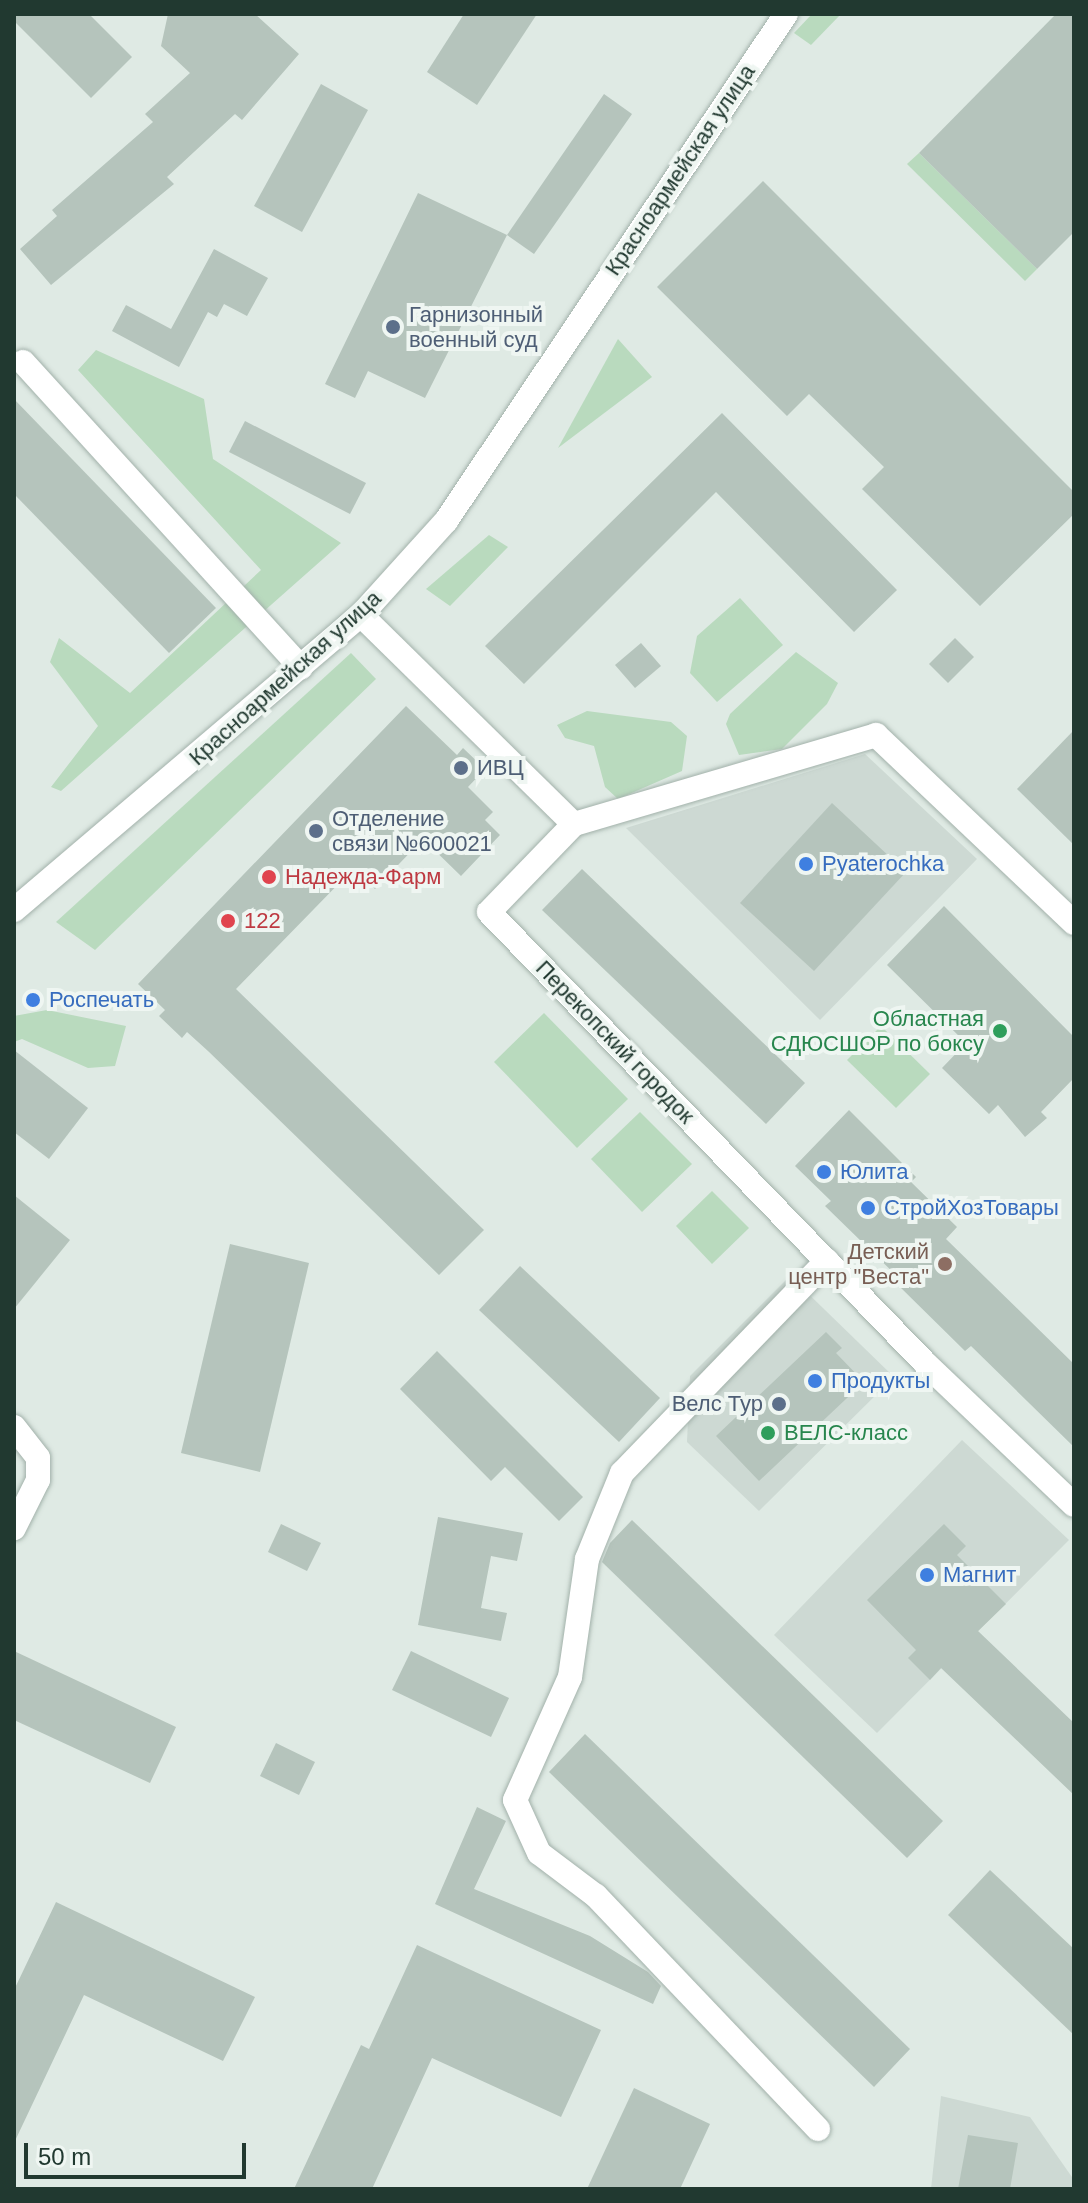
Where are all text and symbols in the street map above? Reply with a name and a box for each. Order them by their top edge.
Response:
street label: Красноармейская улица [600,60,760,280]
place label: Гарнизонный военный суд [409,301,543,352]
marker: Гарнизонный военный суд [384,318,402,336]
street label: Красноармейская улица [184,585,386,771]
place label: ИВЦ [477,755,524,781]
marker: ИВЦ [452,759,470,777]
place label: Отделение связи №600021 [332,805,492,856]
marker: Отделение связи №600021 [307,822,325,840]
place label: Pyaterochka [822,851,944,877]
marker: Pyaterochka [797,855,815,873]
place label: Надежда-Фарм [285,864,441,890]
marker: Надежда-Фарм [260,868,278,886]
place label: 122 [244,908,281,934]
marker: 122 [219,912,237,930]
street label: Перекопский городок [530,955,700,1129]
place label: Роспечать [49,987,154,1013]
marker: Роспечать [24,991,42,1009]
place label: Областная СДЮСШОР по боксу [771,1005,984,1056]
marker: Областная СДЮСШОР по боксу [991,1022,1009,1040]
place label: Юлита [840,1159,908,1185]
marker: Юлита [815,1163,833,1181]
place label: СтройХозТовары [884,1195,1059,1221]
marker: СтройХозТовары [859,1199,877,1217]
place label: Детский центр "Веста" [788,1238,929,1290]
marker: Детский центр "Веста" [936,1255,954,1273]
place label: Продукты [831,1368,930,1394]
marker: Продукты [806,1372,824,1390]
place label: Велс Тур [672,1391,763,1417]
marker: Велс Тур [770,1395,788,1413]
place label: ВЕЛС-класс [784,1420,908,1446]
marker: ВЕЛС-класс [759,1424,777,1442]
place label: Магнит [943,1562,1016,1588]
marker: Магнит [918,1566,936,1584]
scale bar [28,2127,250,2177]
text: 50 m [38,2143,91,2170]

